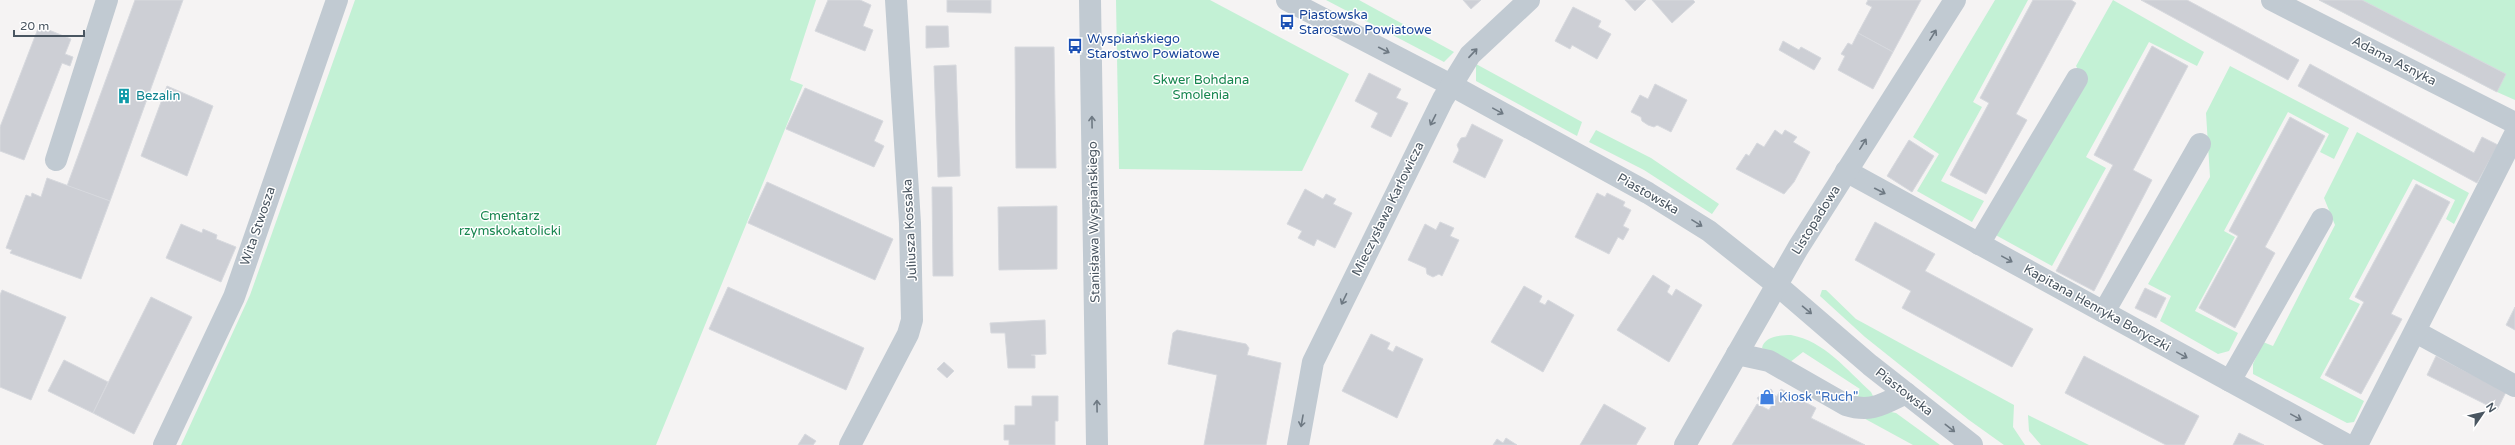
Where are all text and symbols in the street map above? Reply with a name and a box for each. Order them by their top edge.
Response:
place label: Piastowska Starostwo Powiatowe [1299,7,1432,38]
scale bar [14,12,84,38]
bus stop icon: Piastowska Starostwo Powiatowe [1278,13,1296,31]
text: 20 m [20,19,49,33]
one-way arrow [1929,29,1937,40]
place label: Wyspiańskiego Starostwo Powiatowe [1087,31,1220,62]
street label: Adama Asnyka [2349,33,2439,89]
bus stop icon: Wyspiańskiego Starostwo Powiatowe [1066,37,1084,55]
one-way arrow [1377,47,1389,55]
one-way arrow [1468,48,1477,58]
park label: Skwer Bohdana Smolenia [1153,72,1249,103]
building icon: Bezalin [115,87,133,105]
place label: Bezalin [136,88,180,104]
one-way arrow [1492,108,1504,116]
one-way arrow [1428,114,1436,126]
one-way arrow [1088,116,1096,129]
one-way arrow [1860,138,1868,150]
street label: Mieczysława Karłowicza [1348,139,1428,279]
street label: Stanisława Wyspiańskiego [1085,141,1103,303]
street label: Piastowska [1614,170,1682,218]
street label: Juliusza Kossaka [899,178,921,282]
street label: Listopadowa [1788,182,1844,258]
street label: Wita Stwosza [237,184,279,268]
one-way arrow [1874,188,1886,195]
park label: Cmentarz rzymskokatolicki [459,208,561,239]
one-way arrow [1691,220,1703,228]
one-way arrow [2001,255,2013,263]
street label: Kapitana Henryka Boryczki [2021,261,2173,355]
one-way arrow [1340,293,1347,305]
one-way arrow [1801,305,1811,314]
one-way arrow [2176,351,2188,359]
street label: Piastowska [1872,364,1936,420]
shop icon: Kiosk "Ruch" [1758,388,1776,406]
place label: Kiosk "Ruch" [1779,389,1858,405]
north arrow [2463,393,2503,433]
one-way arrow [1093,400,1101,413]
text: N [2483,400,2499,415]
one-way arrow [1298,414,1306,427]
one-way arrow [2290,414,2302,422]
one-way arrow [1945,424,1956,433]

